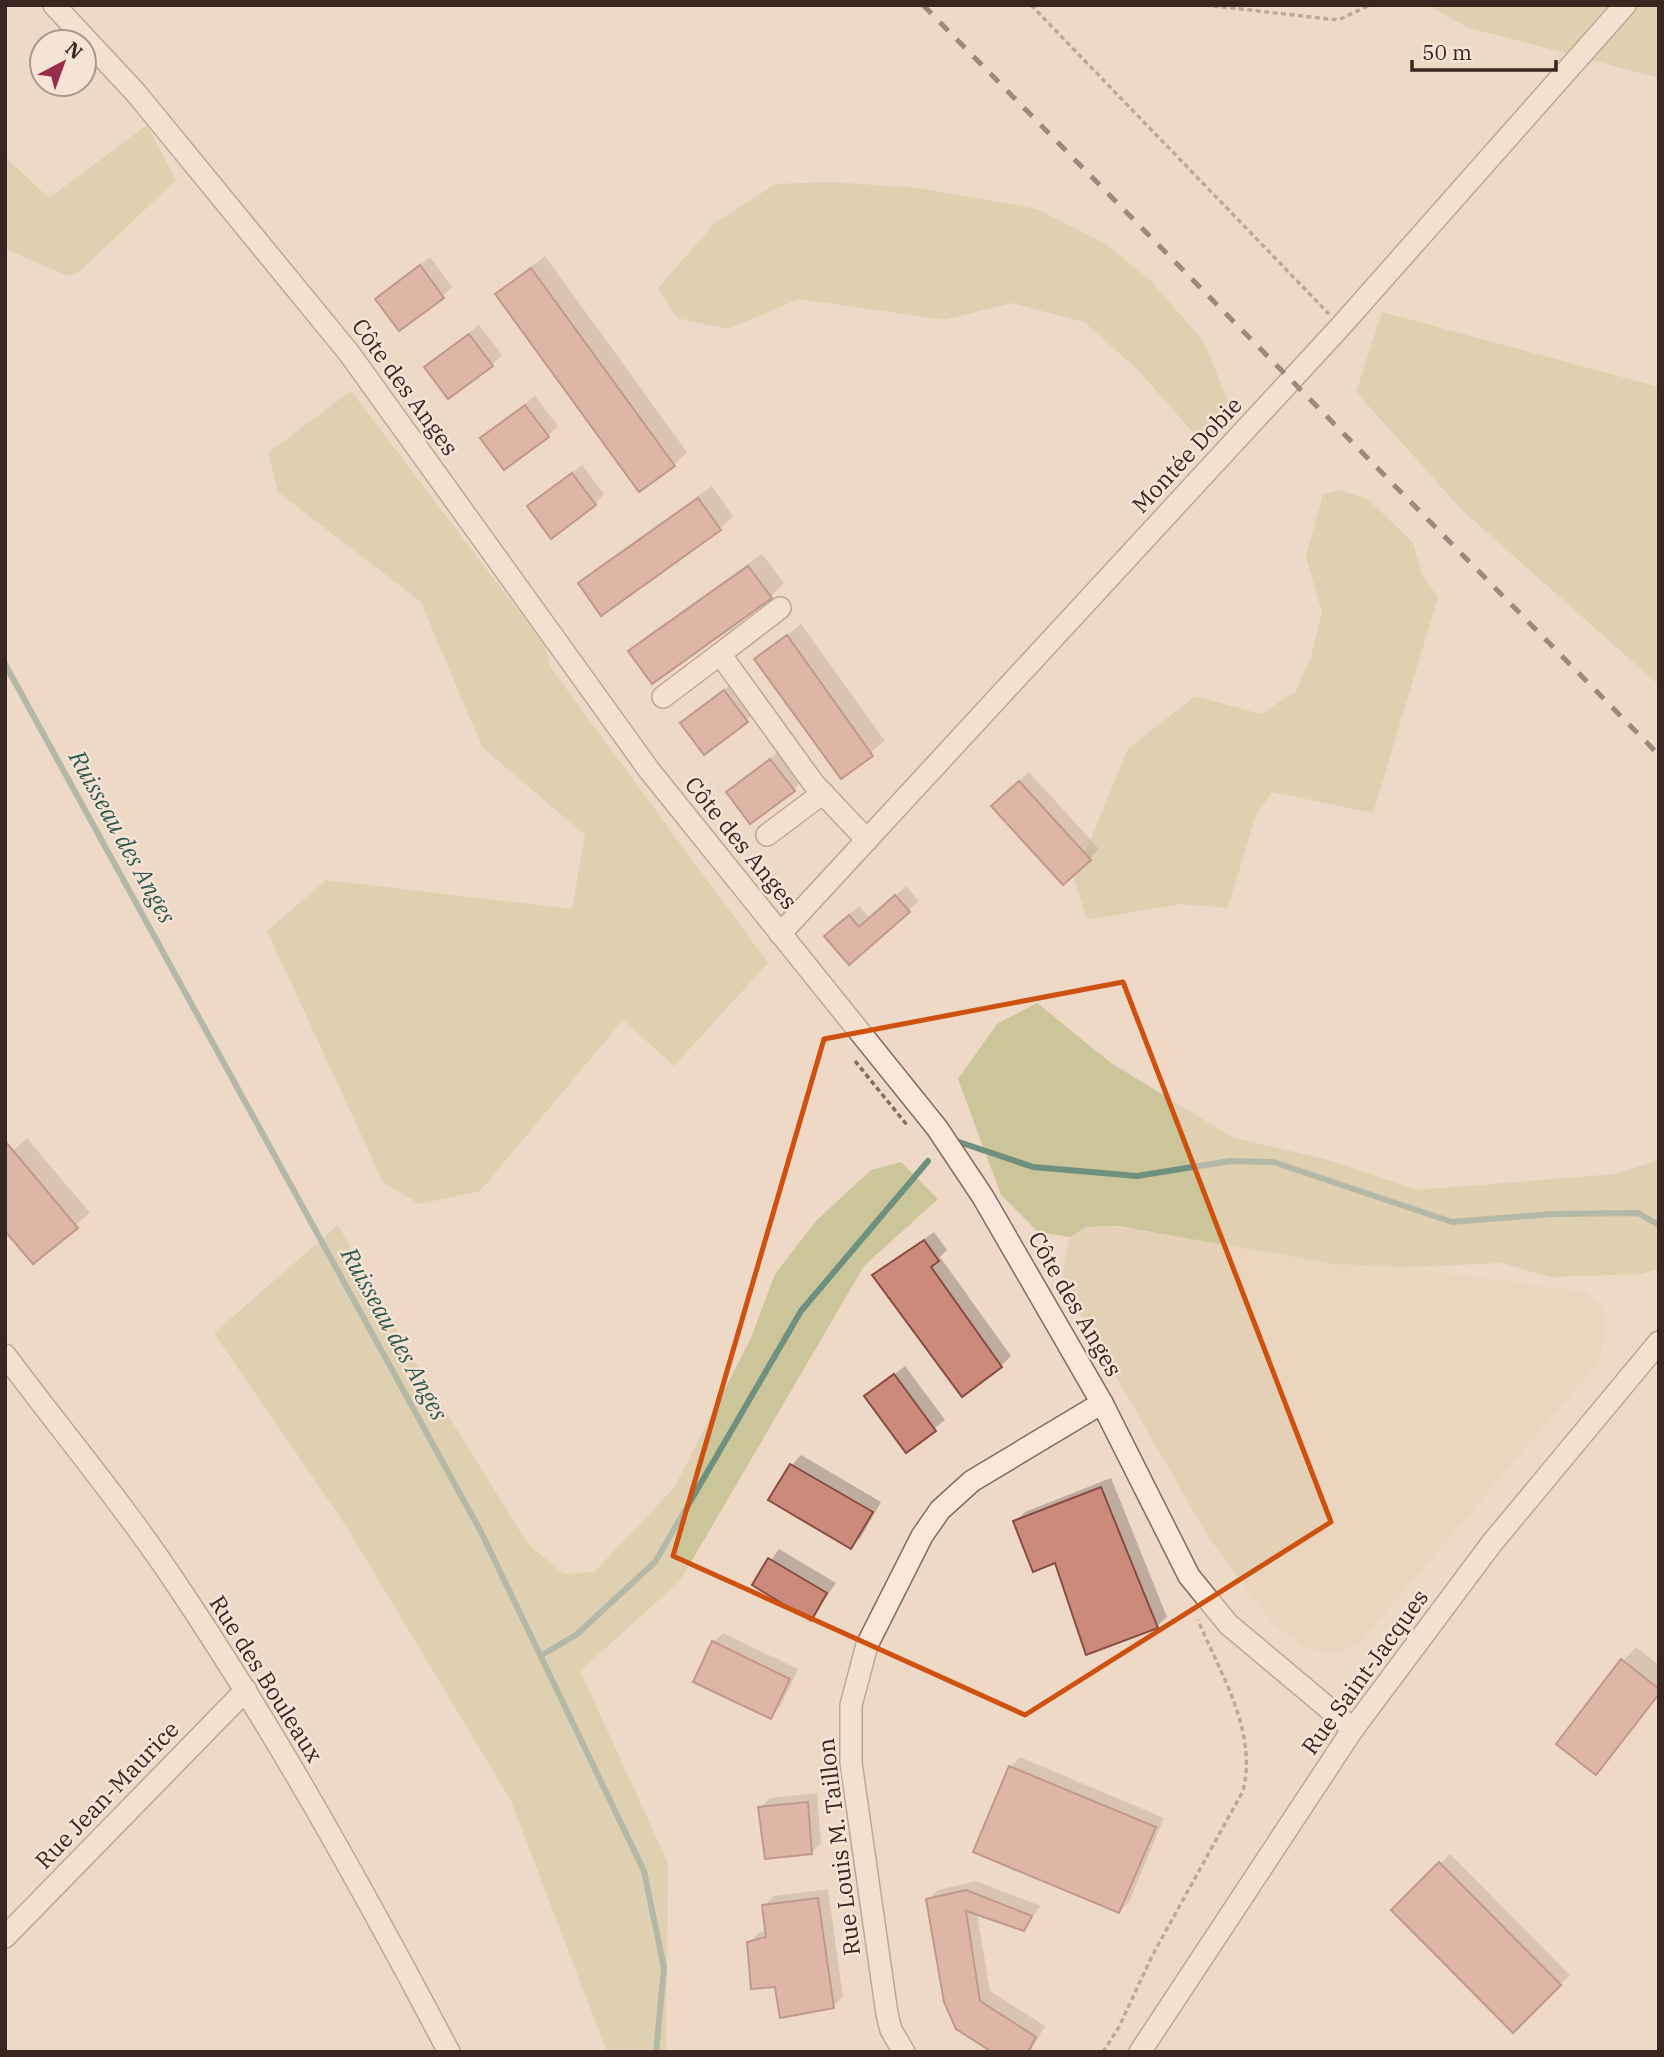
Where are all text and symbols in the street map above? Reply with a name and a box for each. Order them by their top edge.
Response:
north arrow [28,28,98,98]
scale bar [1412,28,1556,72]
text: N [61,36,88,64]
text: 50 m [1422,38,1472,66]
street label: Côte des Anges [346,312,466,461]
street label: Montée Dobie [1125,390,1248,519]
water label: Ruisseau des Anges [62,744,184,929]
street label: Côte des Anges [679,770,805,915]
street label: Côte des Anges [1022,1226,1130,1381]
water label: Ruisseau des Anges [334,1241,456,1426]
street label: Rue Saint-Jacques [1294,1583,1434,1760]
street label: Rue des Bouleaux [203,1589,330,1768]
street label: Rue Jean-Maurice [28,1714,185,1875]
street label: Rue Louis M. Taillon [810,1737,866,1958]

